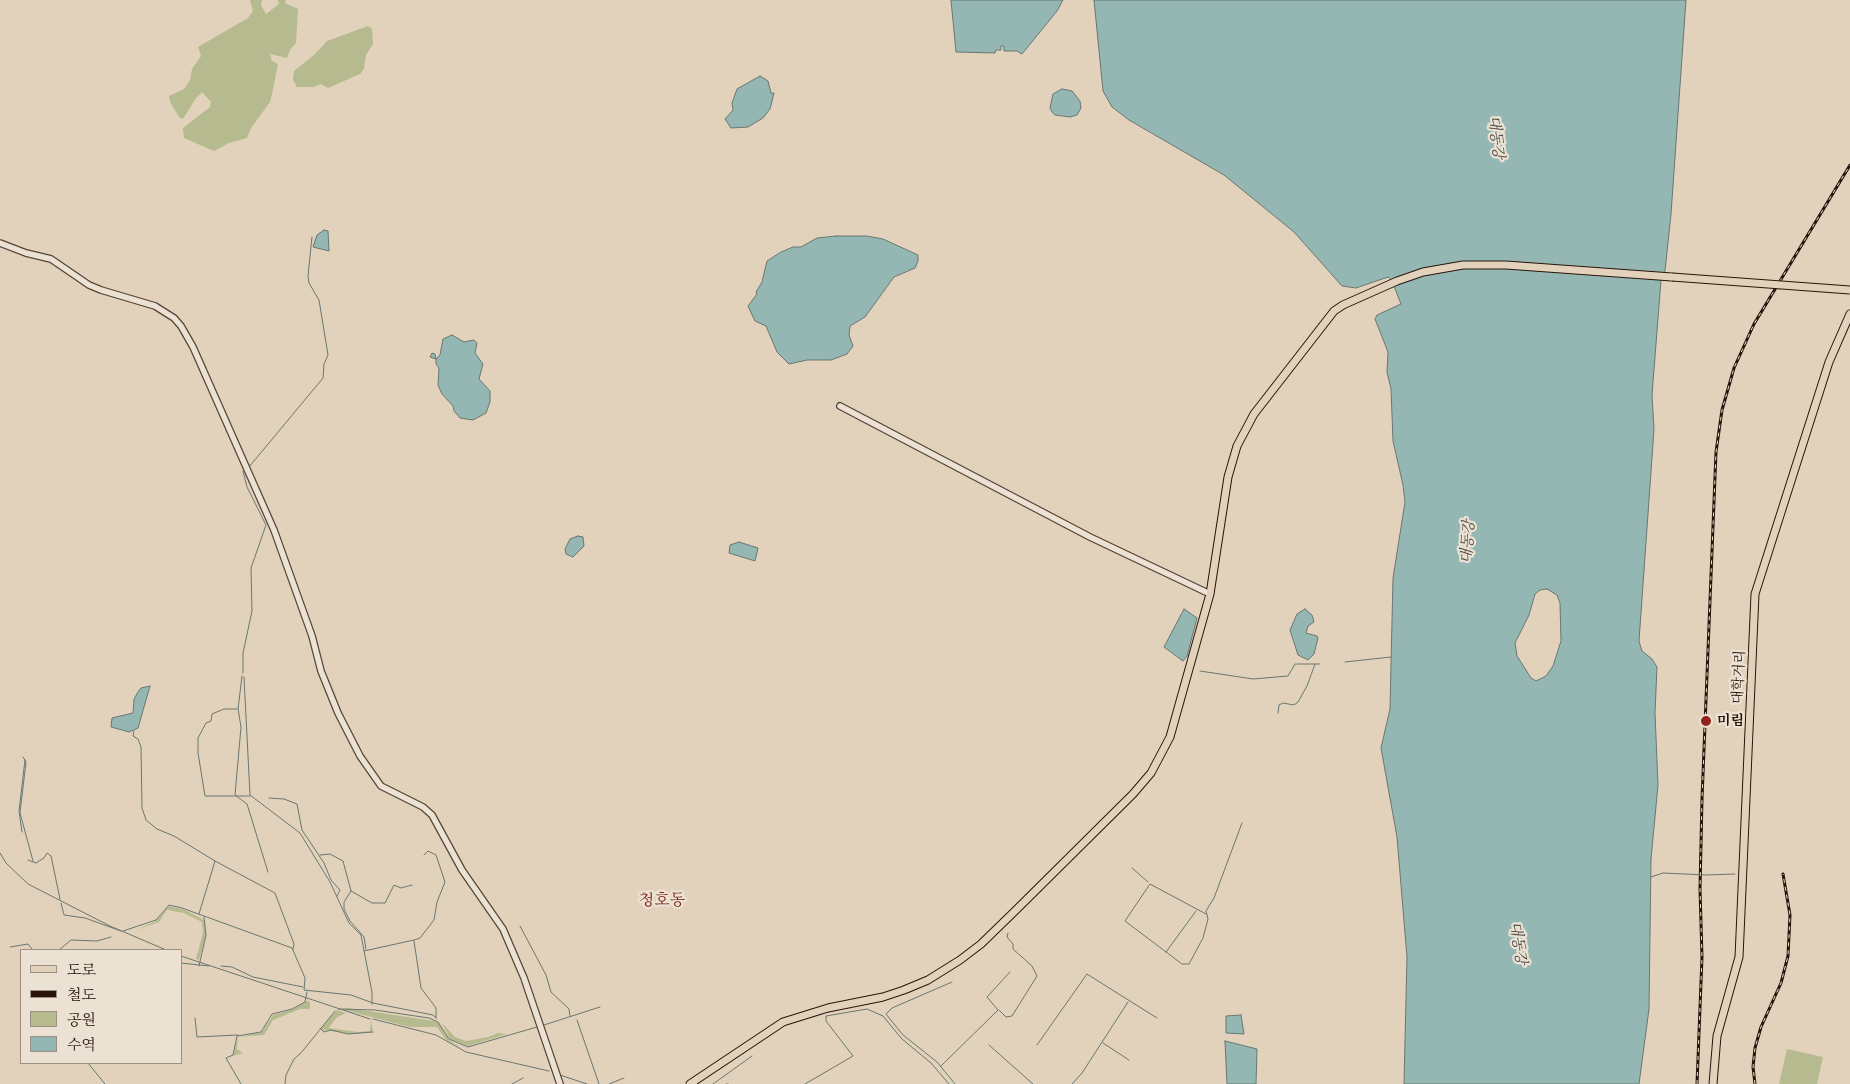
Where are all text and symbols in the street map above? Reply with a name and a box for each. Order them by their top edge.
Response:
water label: 대동강 [1484,114,1508,160]
water label: 대동강 [1458,520,1478,564]
street label: 대학거리 [1729,650,1749,704]
place label: 미림 [1717,713,1744,729]
marker: 미림 [1699,714,1713,728]
district label: 청호동 [639,890,685,910]
water label: 대동강 [1506,920,1530,966]
legend [20,949,182,1064]
text: 도로 [67,960,96,979]
text: 철도 [67,985,96,1004]
text: 공원 [67,1010,96,1029]
text: 수역 [67,1035,96,1054]

